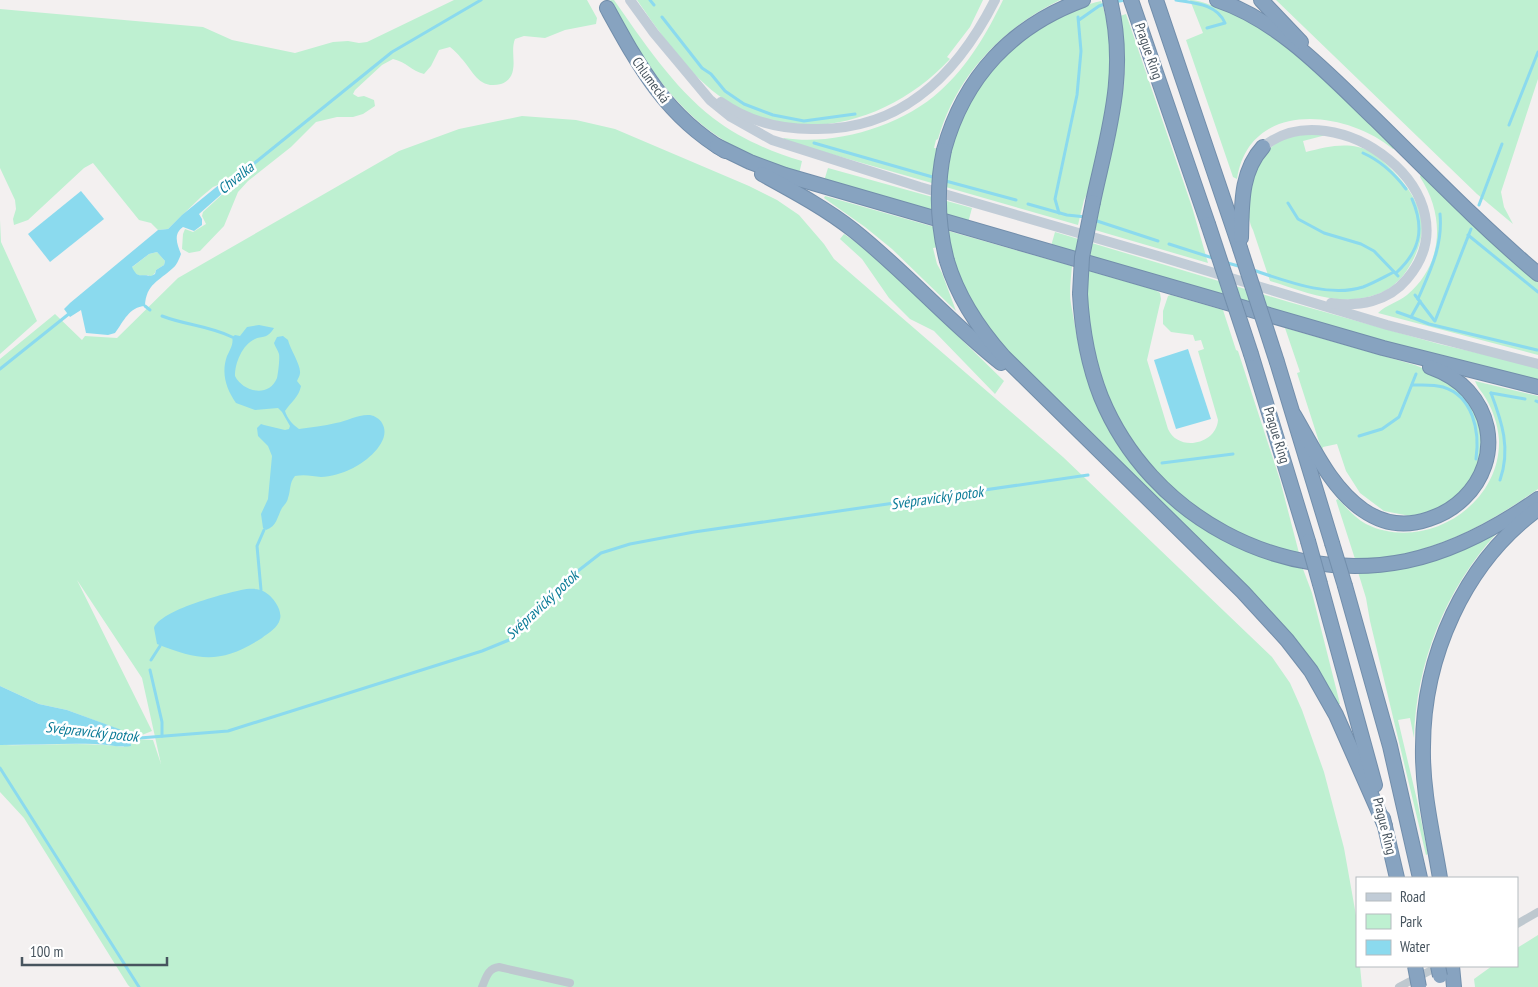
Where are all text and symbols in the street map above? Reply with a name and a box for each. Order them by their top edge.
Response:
street label: Prague Ring [1131,21,1167,81]
street label: Chlumecká [628,53,674,107]
water label: Chvalka [214,157,258,198]
street label: Prague Ring [1260,405,1294,465]
water label: Svépravický potok [890,481,986,513]
water label: Svépravický potok [501,564,584,643]
water label: Svépravický potok [45,717,141,746]
street label: Prague Ring [1369,796,1401,856]
legend [1356,877,1518,967]
text: Road [1400,887,1426,906]
text: Park [1400,912,1422,931]
scale bar [22,934,168,966]
text: Water [1400,937,1431,956]
text: 100 m [30,942,63,961]

